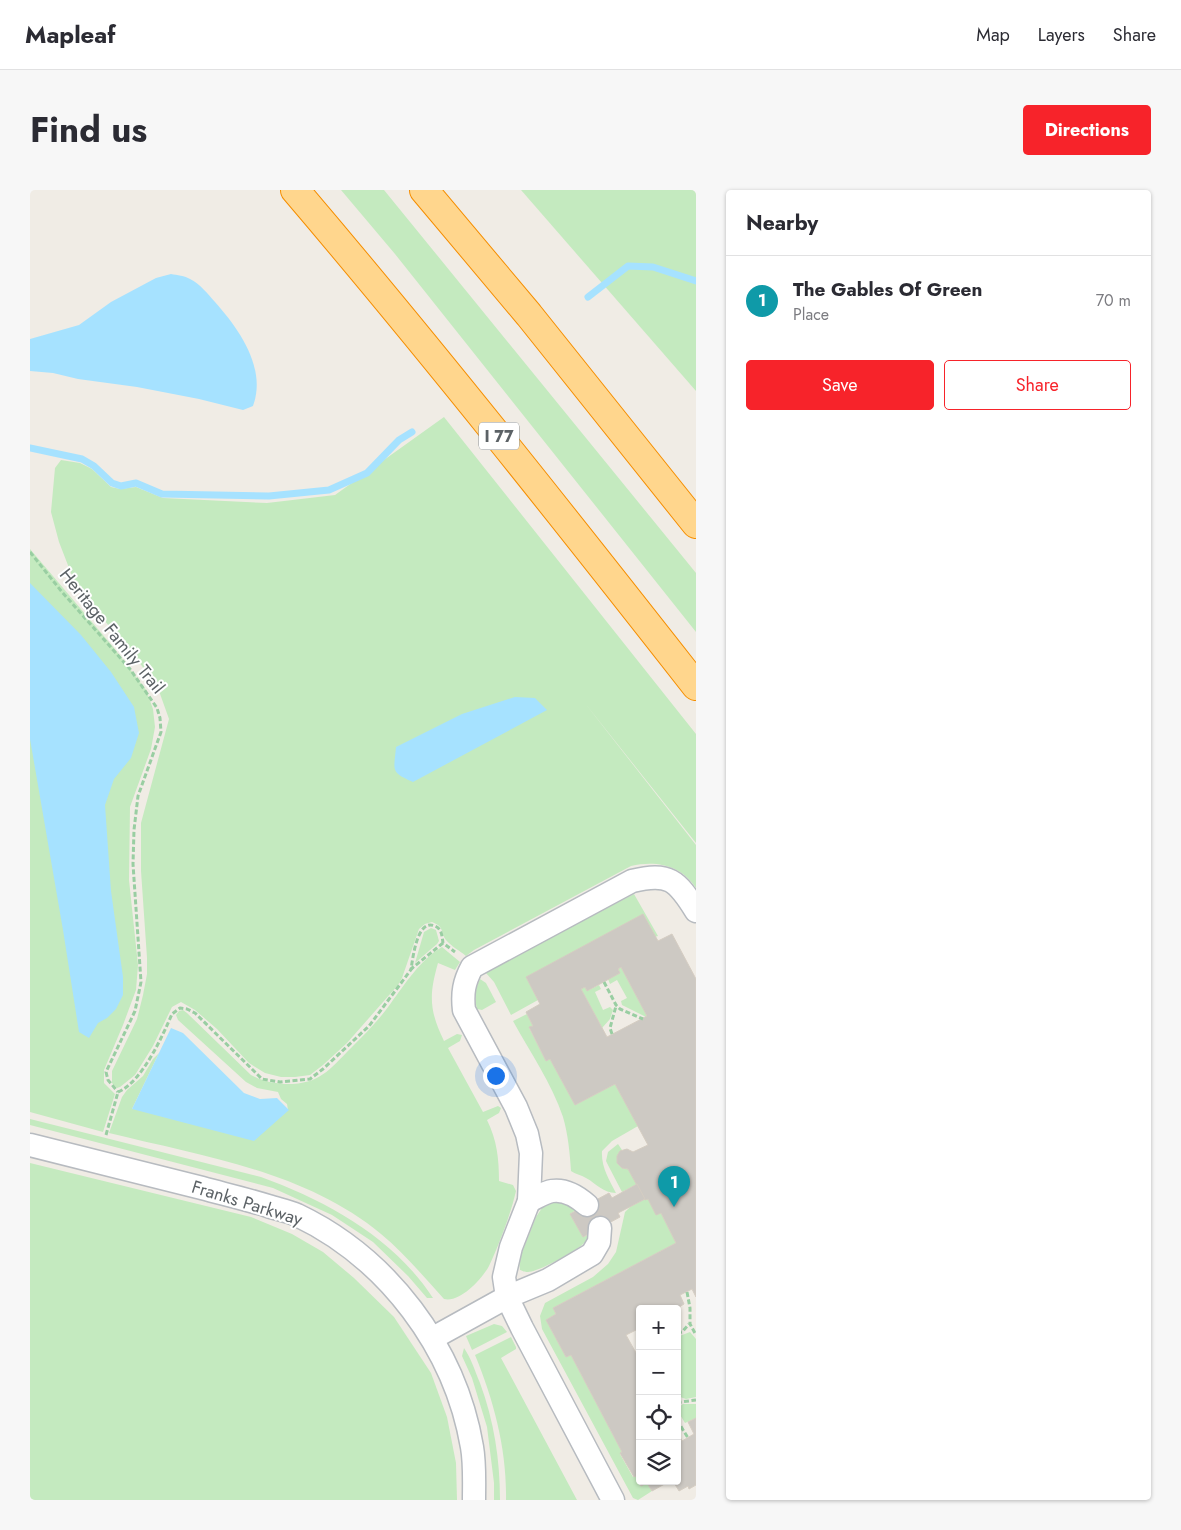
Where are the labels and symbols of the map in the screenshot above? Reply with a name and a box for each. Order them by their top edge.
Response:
road number: I 77 [479,422,519,450]
street label: Heritage Family Trail [53,563,171,699]
your location [483,1063,509,1089]
pin: 1 [658,1166,690,1207]
street label: Franks Parkway [188,1174,306,1232]

